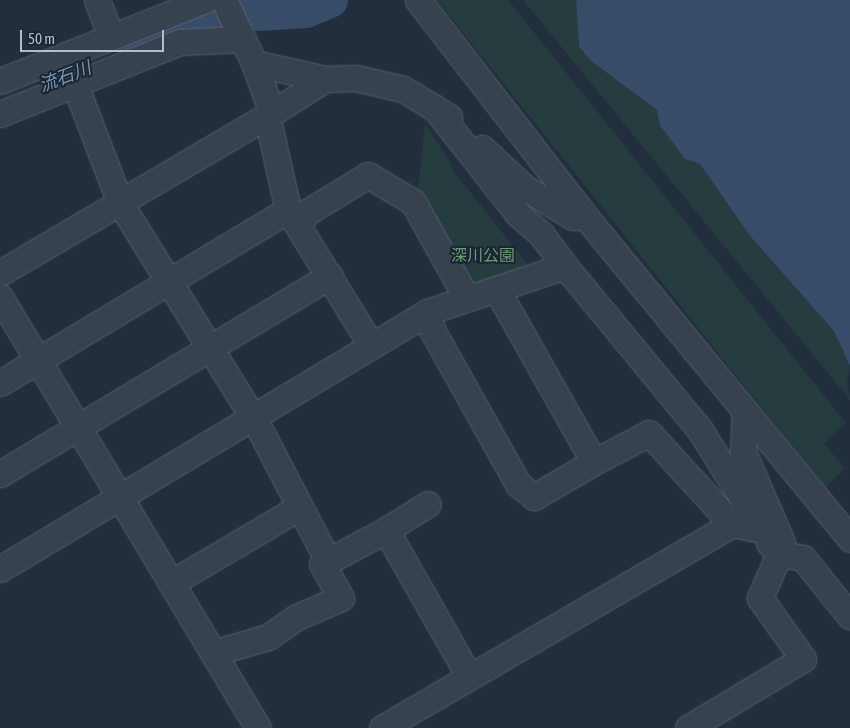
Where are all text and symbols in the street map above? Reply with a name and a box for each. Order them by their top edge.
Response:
scale bar [22,20,166,52]
text: 50 m [28,30,55,47]
water label: 流石川 [36,57,94,97]
park label: 深川公園 [451,245,515,265]

